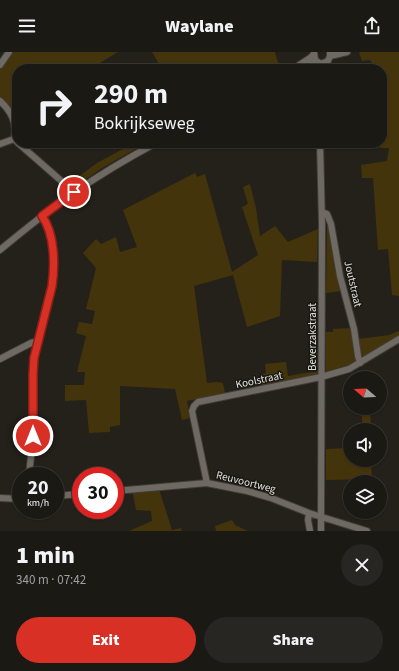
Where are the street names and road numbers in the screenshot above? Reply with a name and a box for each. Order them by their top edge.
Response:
street label: Joutstraat [340,259,366,309]
street label: Beverzakstraat [305,303,320,371]
street label: Koolstraat [234,368,284,392]
street label: Reuvoortweg [215,467,278,497]

